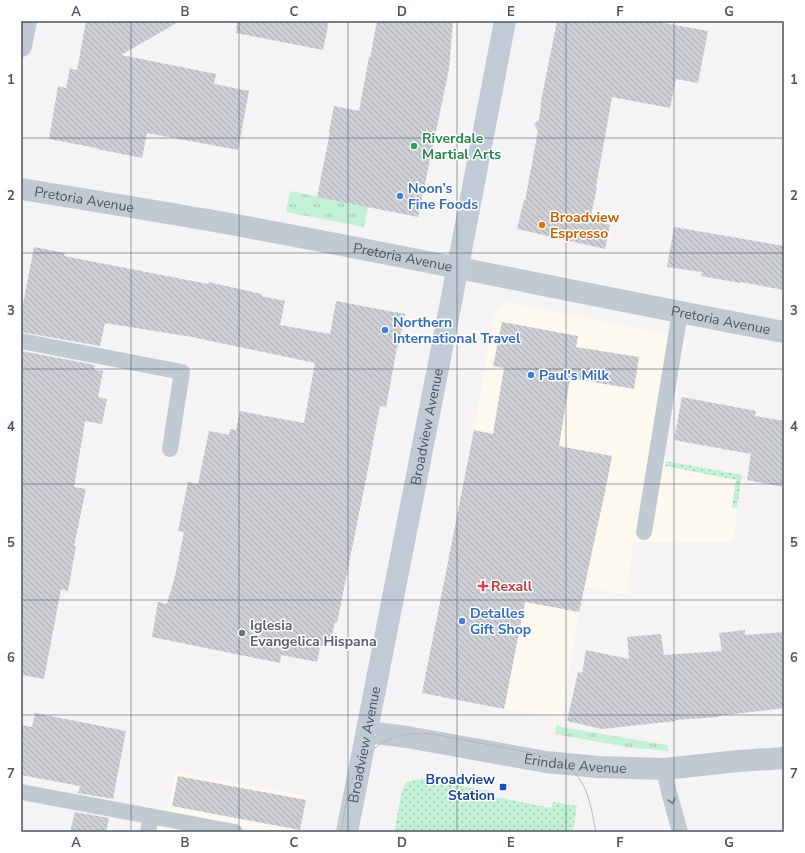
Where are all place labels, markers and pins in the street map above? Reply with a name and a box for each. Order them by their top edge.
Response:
place label: Riverdale Martial Arts [422,129,501,164]
marker: Riverdale Martial Arts [409,141,419,151]
place label: Noon’s Fine Foods [408,179,478,214]
marker: Noon’s Fine Foods [395,191,405,201]
place label: Broadview Espresso [550,208,620,243]
marker: Broadview Espresso [537,220,547,230]
place label: Northern International Travel [393,313,521,348]
marker: Northern International Travel [380,325,390,335]
place label: Paul's Milk [539,366,610,385]
marker: Paul's Milk [526,370,536,380]
place label: Rexall [491,577,533,596]
marker: Rexall [478,581,488,591]
place label: Detalles Gift Shop [470,604,531,639]
place label: Iglesia Evangelica Hispana [250,616,377,651]
marker: Detalles Gift Shop [457,616,467,626]
marker: Iglesia Evangelica Hispana [237,628,247,638]
place label: Broadview Station [426,770,495,805]
marker: Broadview Station [498,782,508,792]

